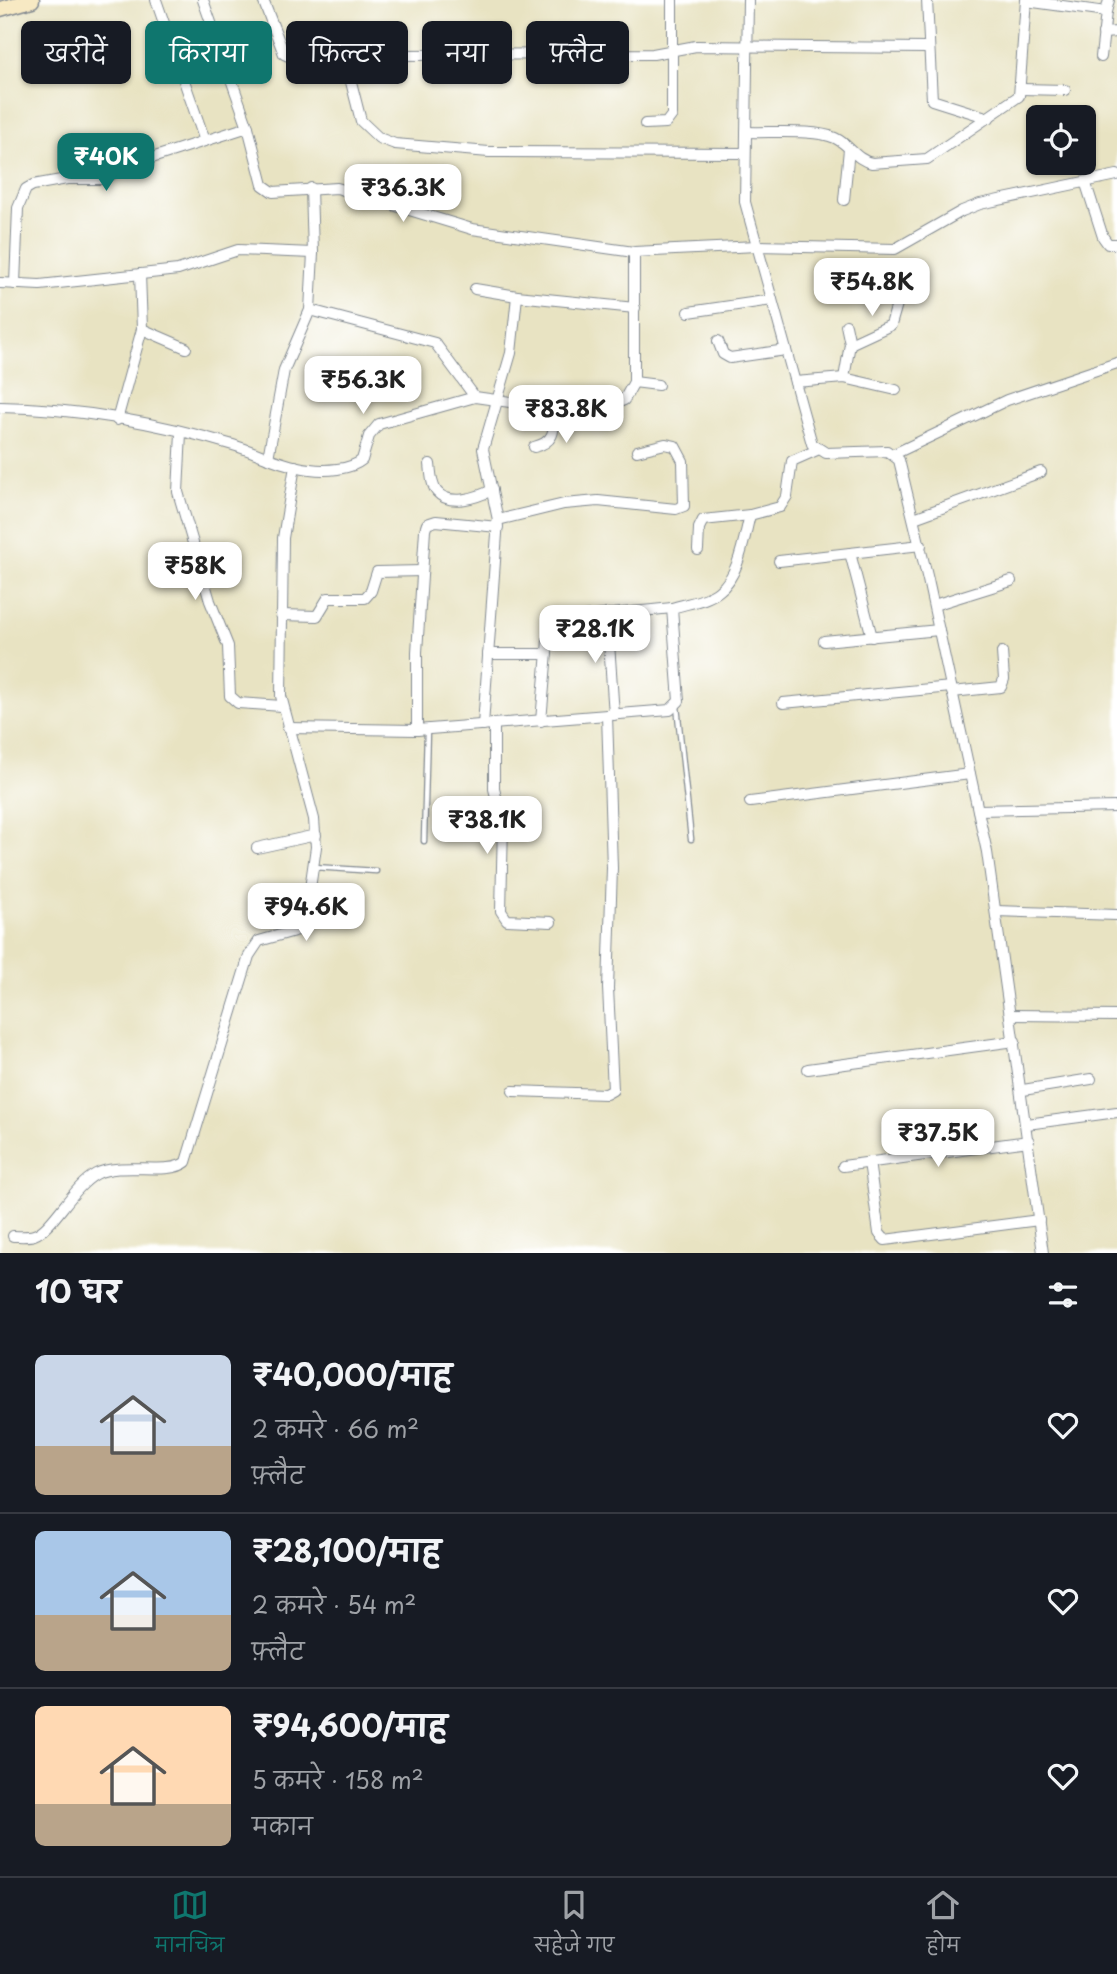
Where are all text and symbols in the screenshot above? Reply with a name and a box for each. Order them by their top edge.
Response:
chip: खरीदें [21,21,131,84]
chip: किराया [145,21,272,84]
chip: फ़िल्टर [286,21,408,84]
chip: नया [422,21,512,84]
chip: फ़्लैट [526,21,629,84]
map controls [1026,105,1096,175]
button: locate [1026,105,1096,175]
pin: ₹40K [65,134,147,193]
text: ₹40K [73,138,139,173]
pin: ₹36.3K [346,164,460,224]
text: ₹36.3K [360,169,446,204]
pin: ₹54.8K [815,258,929,318]
text: ₹54.8K [830,263,914,298]
pin: ₹56.3K [306,356,420,416]
text: ₹56.3K [320,361,406,396]
pin: ₹83.8K [509,386,623,445]
text: ₹83.8K [525,390,607,425]
pin: ₹58K [154,542,236,602]
text: ₹58K [164,547,226,582]
pin: ₹28.1K [538,606,652,665]
text: ₹28.1K [555,610,635,645]
pin: ₹38.1K [430,796,544,856]
text: ₹38.1K [448,801,526,836]
pin: ₹94.6K [249,884,363,943]
text: ₹94.6K [264,888,348,923]
pin: ₹37.5K [881,1110,995,1169]
text: ₹37.5K [897,1114,979,1149]
text: 10 घर [35,1268,121,1313]
icon: filters [1044,1276,1082,1314]
text: ₹40,000/माह [252,1351,452,1396]
icon: home [91,1383,175,1467]
icon: heart [1044,1406,1082,1444]
text: 2 कमरे · 66 m² [252,1411,419,1446]
text: फ़्लैट [252,1457,304,1492]
text: ₹28,100/माह [252,1527,441,1572]
icon: home [91,1559,175,1643]
icon: heart [1044,1582,1082,1620]
text: 2 कमरे · 54 m² [252,1587,416,1622]
text: फ़्लैट [252,1633,304,1668]
text: ₹94,600/माह [252,1702,447,1747]
icon: home [91,1734,175,1818]
icon: heart [1044,1757,1082,1795]
text: 5 कमरे · 158 m² [252,1762,424,1797]
text: मकान [252,1808,313,1843]
tab: मानचित्र [155,1886,225,1966]
tab: सहेजे गए [534,1886,614,1966]
tab: होम [924,1886,962,1966]

